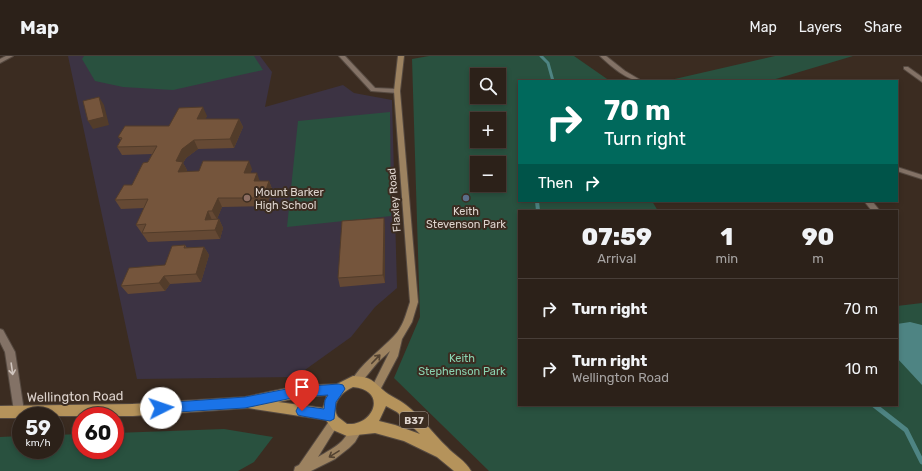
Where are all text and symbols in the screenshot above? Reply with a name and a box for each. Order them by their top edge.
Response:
text: Map [20,16,59,39]
text: Map [750,19,777,36]
text: Layers [799,19,842,36]
text: Share [864,19,902,36]
map controls [470,68,506,192]
button: search [470,68,506,104]
text: 70 m [604,94,671,127]
icon: right [538,96,590,148]
button: + [470,112,506,148]
text: Turn right [604,128,686,150]
button: − [470,156,506,192]
street label: Flaxley Road [385,167,404,233]
icon: right [581,172,603,194]
text: Then [538,174,573,192]
place label: Mount Barker High School [255,186,324,212]
marker: Mount Barker High School [242,193,252,203]
marker: Keith Stevenson Park [461,193,471,203]
place label: Keith Stevenson Park [426,205,506,231]
text: 07:59 [582,223,652,251]
text: 1 [721,223,733,251]
text: 90 [802,223,834,251]
text: Arrival [597,251,636,266]
text: min [716,251,738,266]
text: m [812,251,824,266]
icon: right [538,298,560,320]
text: Turn right [572,300,647,318]
text: 70 m [844,300,878,318]
park label: Keith Stephenson Park [418,352,506,378]
text: Turn right [572,352,647,370]
one-way arrow [371,354,381,364]
icon: right [538,358,560,380]
text: 10 m [845,360,878,378]
one-way arrow [8,362,16,375]
pin [285,370,319,411]
text: Wellington Road [572,370,669,385]
icon: arrive [291,376,313,398]
position arrow [140,387,182,429]
street label: Wellington Road [26,388,124,406]
speed limit sign: 60 [72,407,124,459]
road number: B37 [400,412,428,428]
text: 59 [25,416,51,440]
text: km/h [26,437,50,449]
one-way arrow [328,450,340,458]

